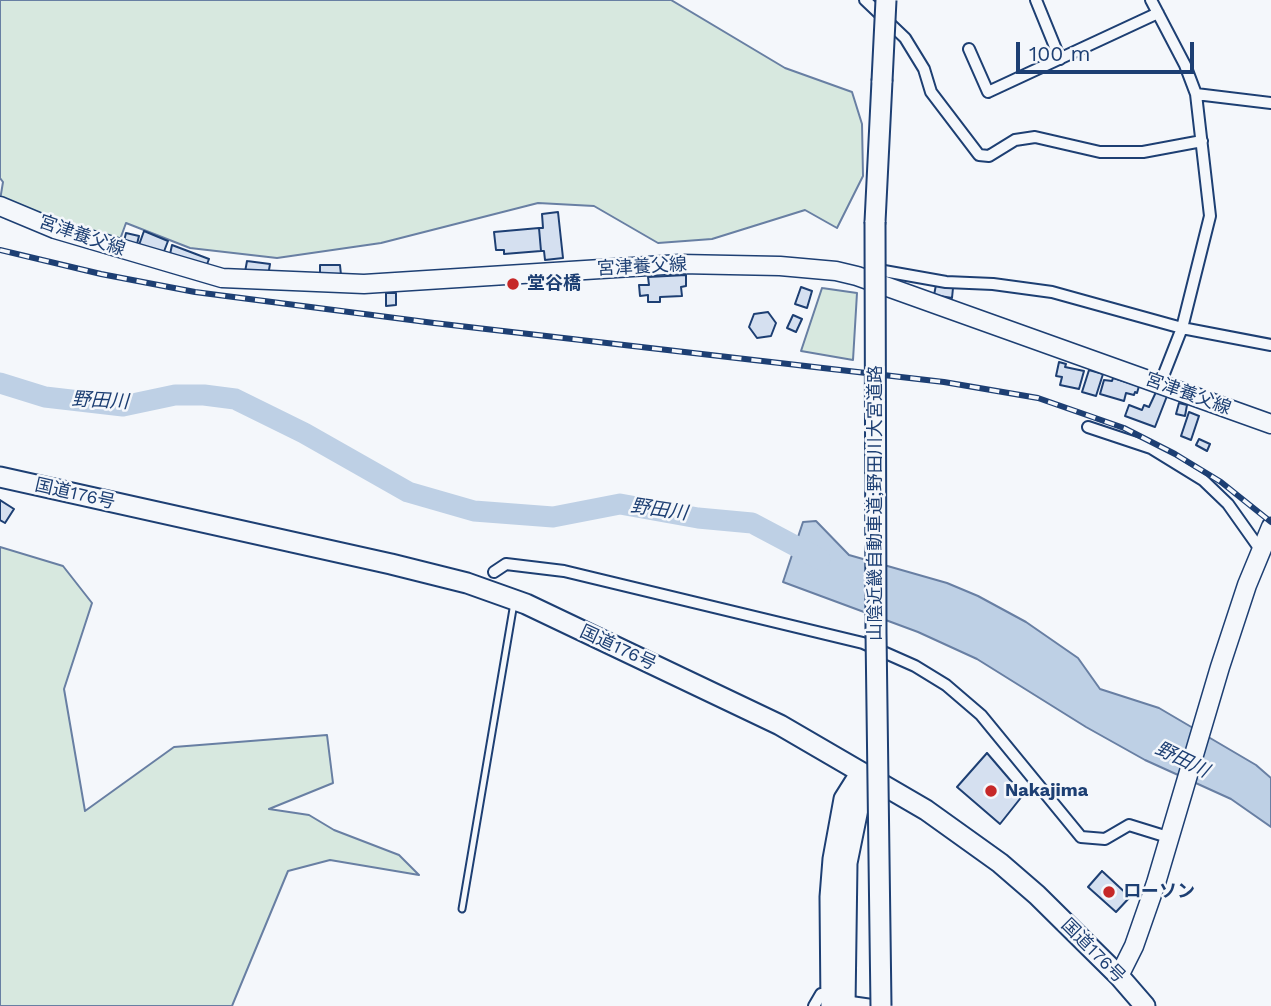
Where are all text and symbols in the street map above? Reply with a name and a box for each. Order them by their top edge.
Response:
scale bar [1019,28,1198,72]
text: 100 m [1029,41,1091,66]
street label: 宮津養父線 [36,211,128,261]
street label: 宮津養父線 [596,254,688,280]
place label: 堂谷橋 [527,273,581,295]
marker: 堂谷橋 [505,276,521,292]
street label: 山陰近畿自動車道;野田川大宮道路 [865,365,887,641]
street label: 宮津養父線 [1142,368,1234,420]
water label: 野田川 [71,388,129,414]
street label: 国道176号 [33,474,117,514]
water label: 野田川 [629,495,689,525]
street label: 国道176号 [576,621,660,675]
water label: 野田川 [1151,737,1213,783]
place label: Nakajima [1005,780,1088,802]
marker: Nakajima [983,783,999,799]
place label: ローソン [1123,881,1195,903]
marker: ローソン [1101,884,1117,900]
street label: 国道176号 [1056,914,1130,988]

